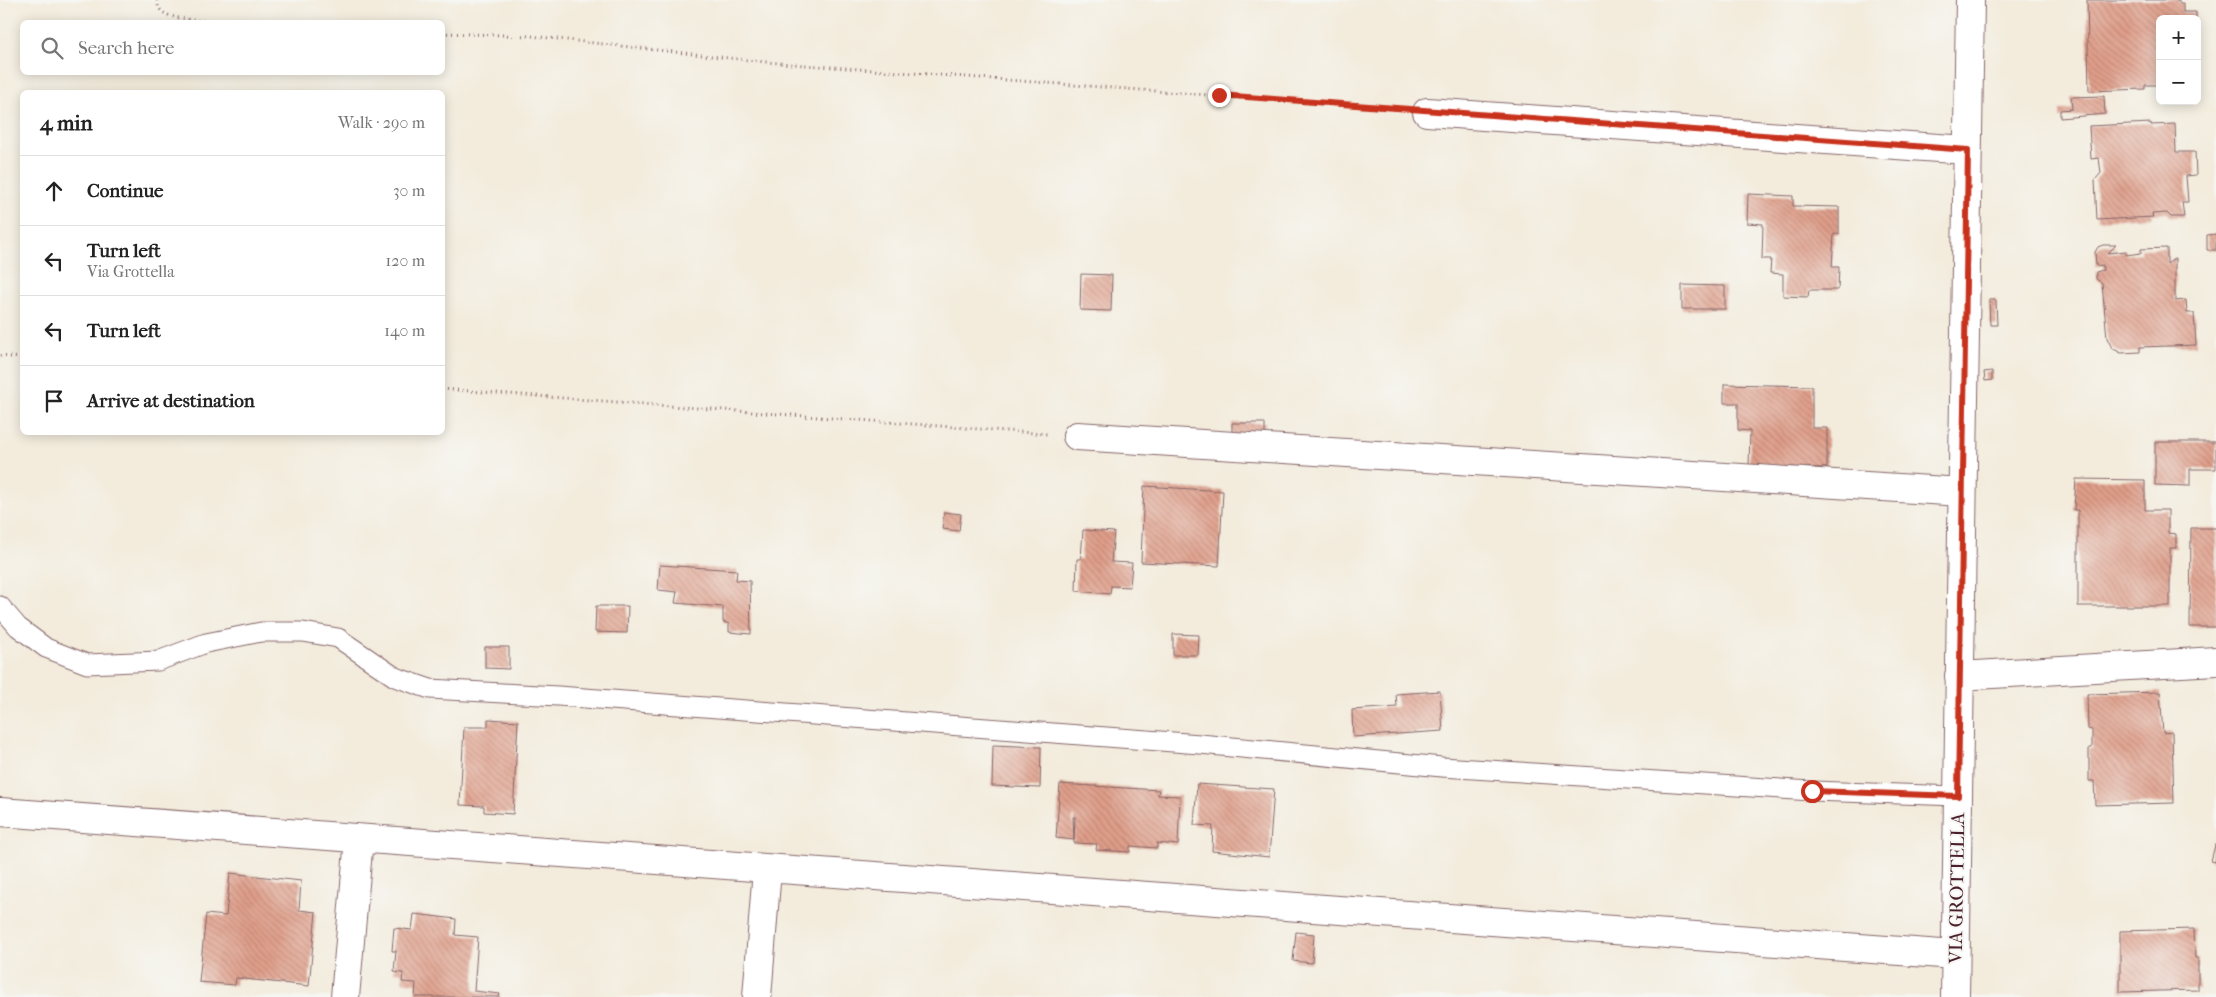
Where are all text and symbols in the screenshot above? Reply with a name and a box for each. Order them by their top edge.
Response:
map controls [2156,15,2201,105]
button: + [2156,15,2201,60]
search box [20,20,445,75]
icon: search [38,34,66,62]
text: Search here [78,37,174,59]
button: − [2156,60,2201,105]
route end [1208,84,1231,107]
text: 4 min [40,111,93,135]
text: Walk · 290 m [338,113,425,132]
icon: ahead [40,177,68,205]
text: Continue [87,180,163,202]
text: 30 m [393,181,425,200]
text: Turn left [87,240,161,262]
icon: left [40,247,68,275]
text: 120 m [386,251,425,270]
text: Via Grottella [87,262,175,281]
icon: left [40,317,68,345]
text: Turn left [87,320,161,342]
text: 140 m [384,321,425,340]
icon: arrive [40,387,68,415]
text: Arrive at destination [87,390,255,412]
route start [1801,780,1824,803]
street label: VIA GROTTELLA [1945,812,1969,965]

